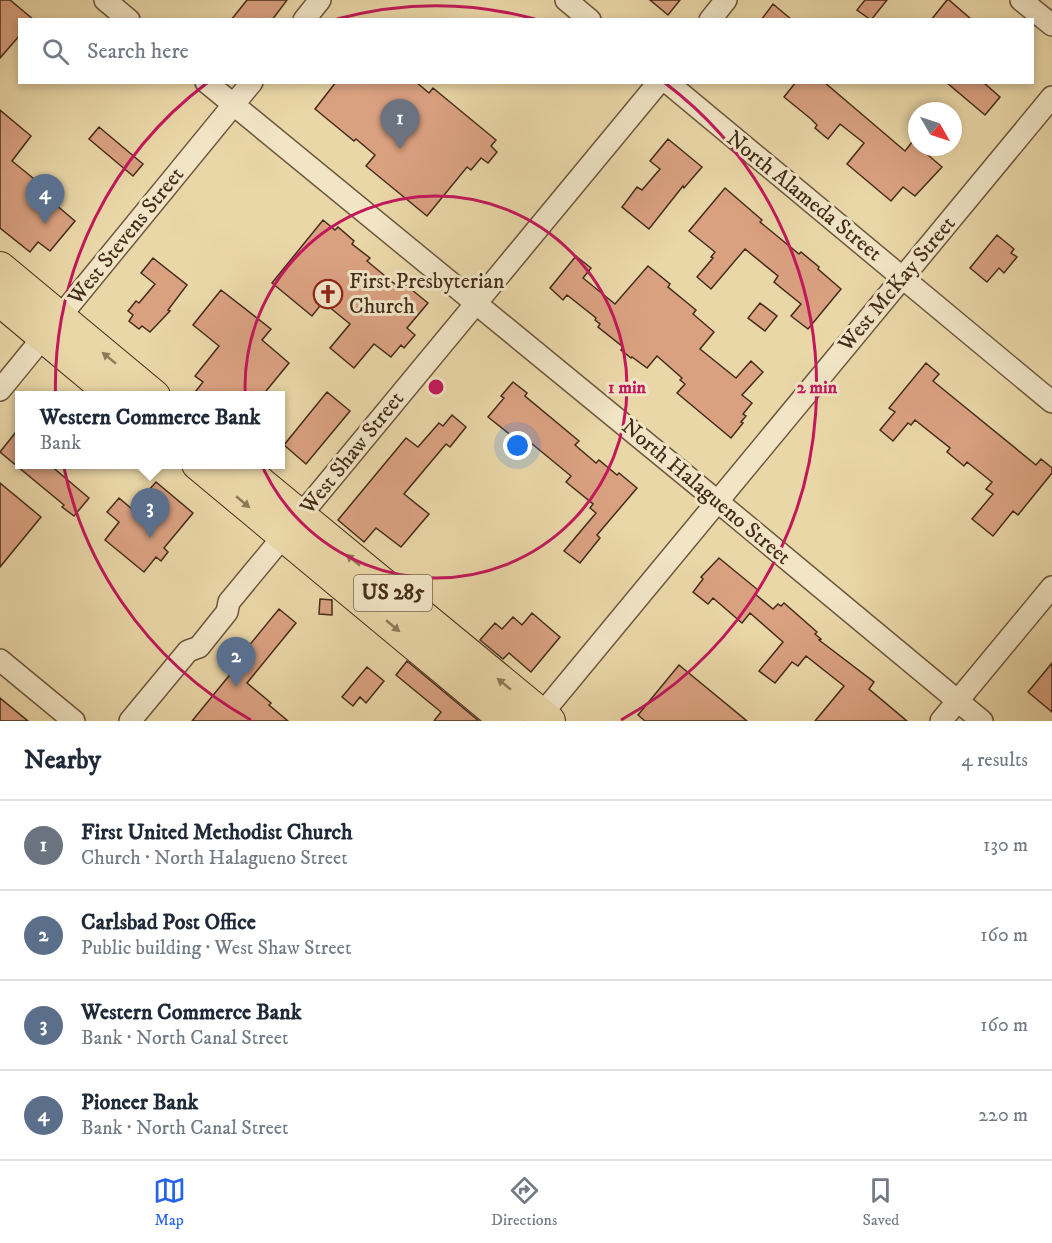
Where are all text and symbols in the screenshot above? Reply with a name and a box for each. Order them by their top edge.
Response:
search box [18,18,1034,84]
icon: search [39,35,72,68]
text: Search here [87,38,189,65]
pin: 1 [380,100,420,149]
north arrow [908,102,962,156]
street label: North Alameda Street [721,125,887,267]
street label: West Stevens Street [62,162,190,311]
pin: 4 [26,174,64,224]
street label: West McKay Street [832,211,961,358]
place label: First Presbyterian Church [349,268,505,320]
church icon: First Presbyterian Church [312,278,344,310]
one-way arrow [101,352,117,365]
centre of rings [426,377,446,397]
text: 1 min [608,377,647,399]
text: 2 min [797,377,838,399]
street label: West Shaw Street [294,386,410,521]
popup [15,391,285,469]
text: Western Commerce Bank [40,404,260,431]
street label: North Halagueno Street [616,413,796,571]
text: Bank [40,431,81,456]
your location [503,431,532,460]
pin: 3 [130,488,170,538]
one-way arrow [235,495,251,508]
one-way arrow [345,553,361,566]
road number: US 285 [354,575,432,611]
one-way arrow [385,620,401,633]
pin: 2 [216,638,256,687]
one-way arrow [496,678,511,690]
text: Nearby [24,744,101,777]
text: 4 results [961,748,1028,773]
text: First United Methodist Church [81,819,353,846]
text: 1 [40,833,47,858]
text: 130 m [983,833,1028,858]
text: Church · North Halagueno Street [81,846,348,871]
text: Carlsbad Post Office [81,909,256,936]
text: 2 [39,923,48,948]
text: 160 m [980,923,1028,948]
text: Public building · West Shaw Street [81,936,351,961]
text: Western Commerce Bank [81,999,302,1026]
text: 3 [40,1013,47,1038]
text: 160 m [980,1013,1028,1038]
text: Bank · North Canal Street [81,1026,289,1051]
text: Pioneer Bank [81,1089,198,1116]
text: 4 [38,1103,49,1128]
text: 220 m [978,1103,1028,1128]
text: Bank · North Canal Street [81,1116,289,1141]
tab: Map [153,1174,186,1230]
tab: Directions [491,1174,557,1230]
tab: Saved [863,1174,899,1230]

